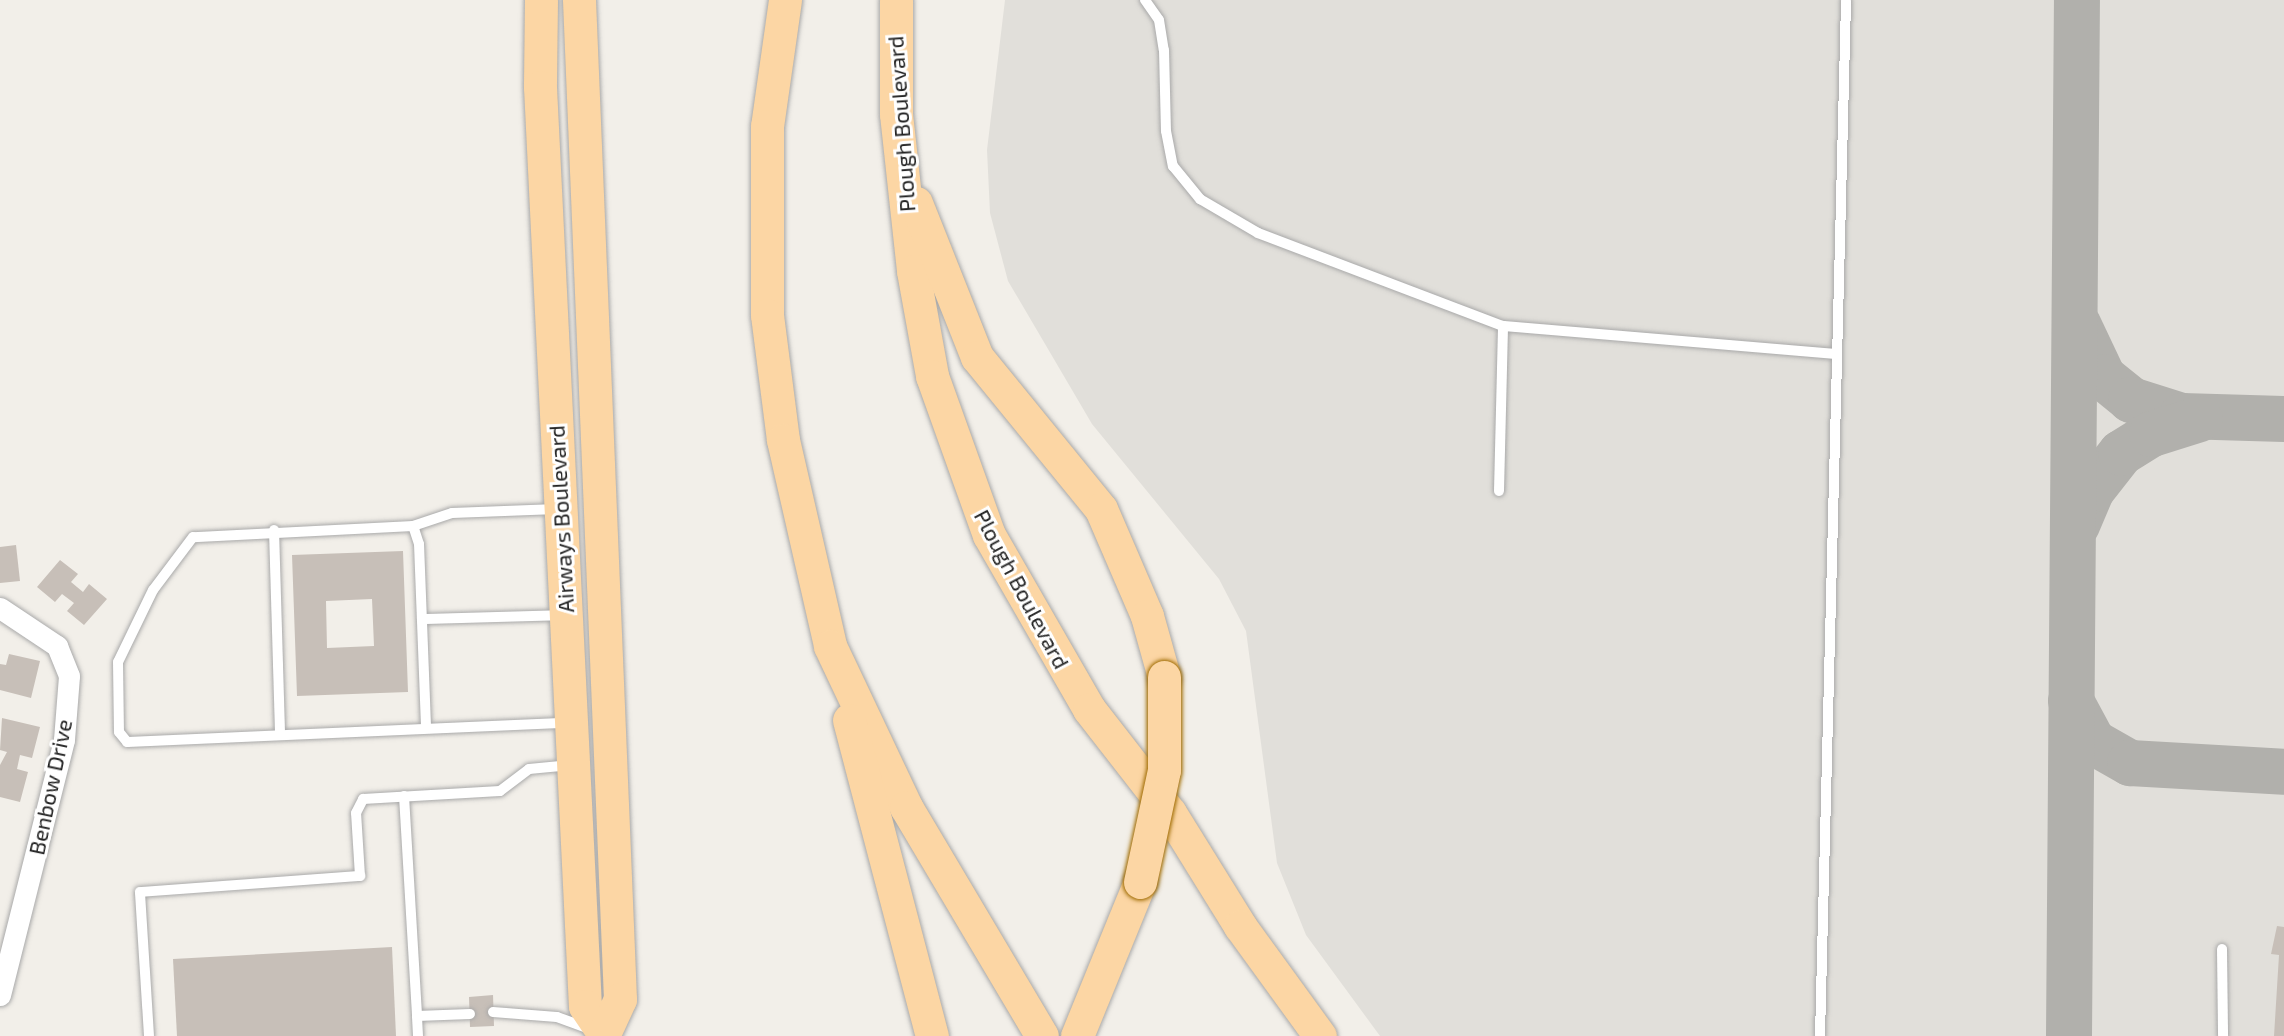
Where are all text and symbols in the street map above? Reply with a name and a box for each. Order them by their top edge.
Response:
street label: Plough Boulevard [882,35,920,213]
street label: Airways Boulevard [543,425,579,613]
street label: Plough Boulevard [969,505,1075,673]
street label: Benbow Drive [23,717,77,857]

